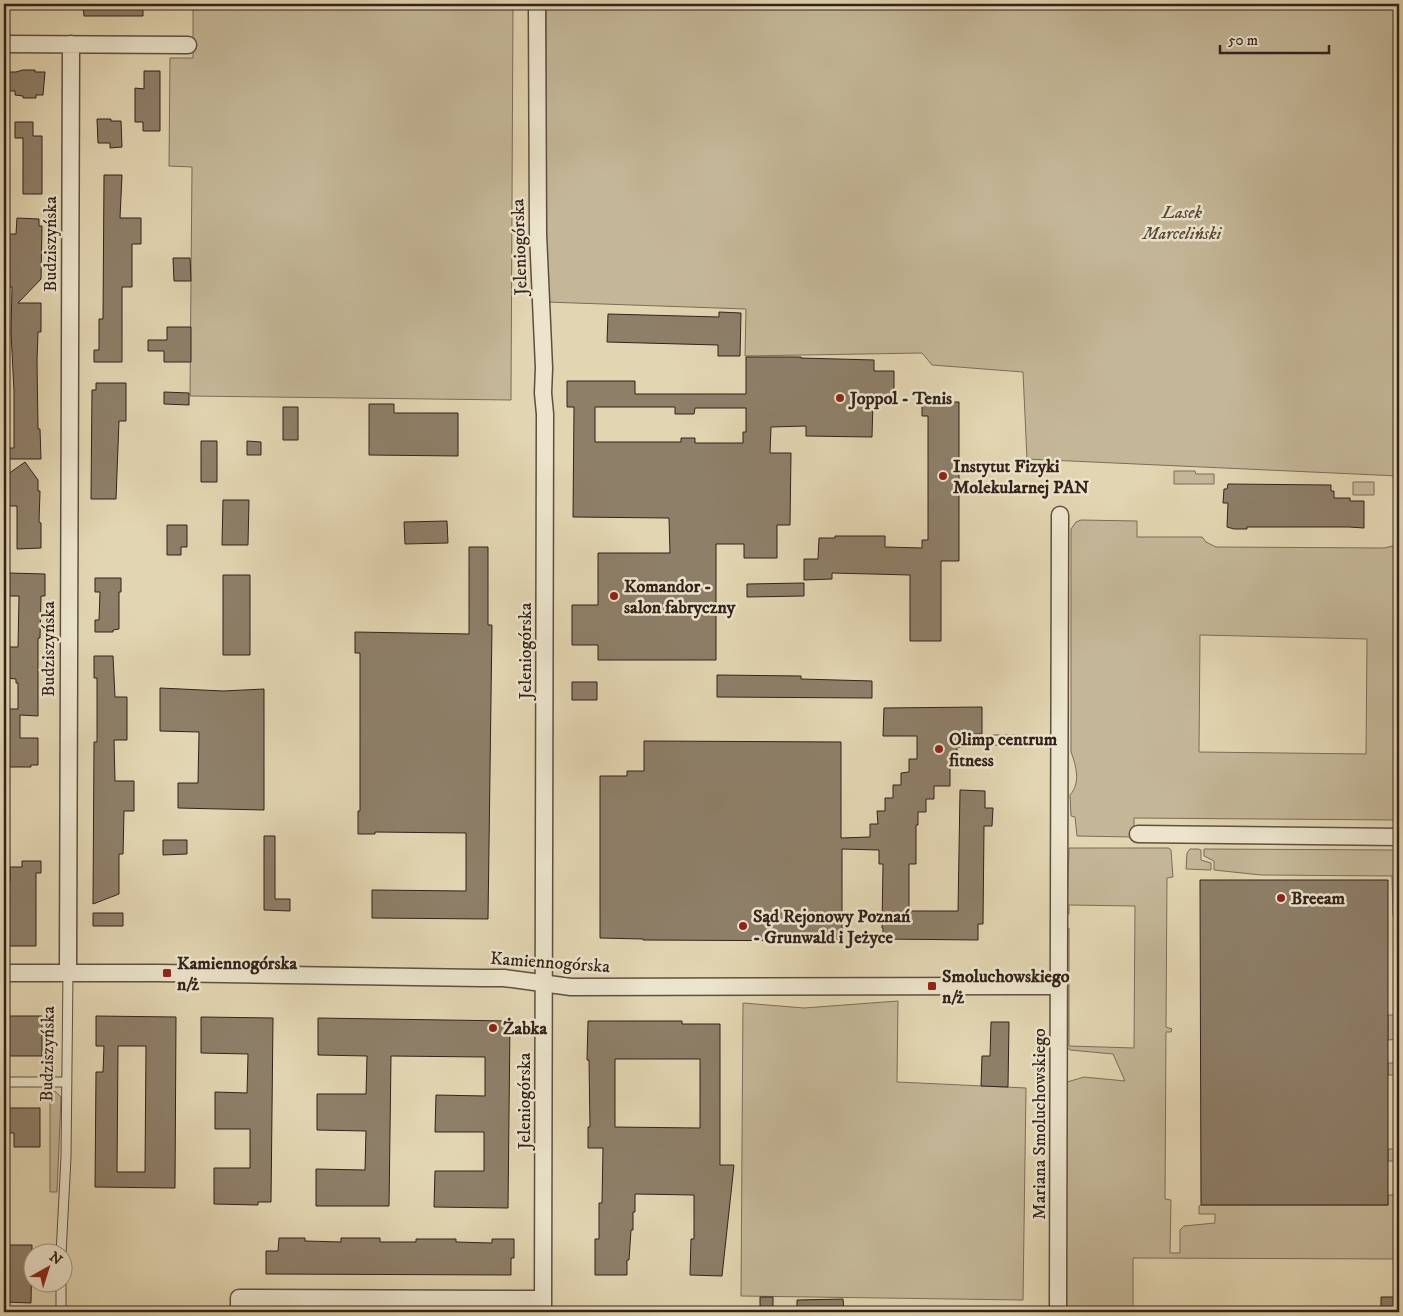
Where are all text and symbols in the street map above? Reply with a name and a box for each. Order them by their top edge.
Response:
scale bar [1220,22,1329,54]
text: 50 m [1228,31,1258,50]
street label: Budziszyńska [40,196,62,292]
street label: Jeleniogórska [507,198,533,298]
park label: Lasek Marceliński [1141,202,1223,245]
place label: Joppol - Tenis [848,388,952,410]
marker: Joppol - Tenis [834,392,846,404]
place label: Instytut Fizyki Molekularnej PAN [953,456,1089,499]
marker: Instytut Fizyki Molekularnej PAN [937,470,949,482]
place label: Komandor - salon fabryczny [624,576,736,619]
marker: Komandor - salon fabryczny [608,590,620,602]
street label: Budziszyńska [38,601,60,697]
street label: Jeleniogórska [515,602,537,701]
place label: Olimp centrum fitness [949,729,1058,772]
marker: Olimp centrum fitness [933,743,945,755]
place label: Breeam [1291,888,1346,910]
marker: Breeam [1275,892,1287,904]
place label: Sąd Rejonowy Poznań - Grunwald i Jeżyce [753,906,911,949]
marker: Sąd Rejonowy Poznań - Grunwald i Jeżyce [737,920,749,932]
street label: Kamiennogórska [489,948,611,978]
place label: Kamiennogórska n/ż [177,953,298,996]
place label: Smoluchowskiego n/ż [942,966,1070,1009]
marker: Kamiennogórska n/ż [161,967,173,979]
marker: Smoluchowskiego n/ż [926,980,938,992]
street label: Budziszyńska [36,1006,60,1102]
place label: Żabka [503,1017,547,1040]
marker: Żabka [487,1022,499,1034]
street label: Mariana Smoluchowskiego [1029,1028,1051,1220]
street label: Jeleniogórska [514,1052,536,1151]
north arrow [22,1244,72,1294]
text: N [45,1248,66,1270]

